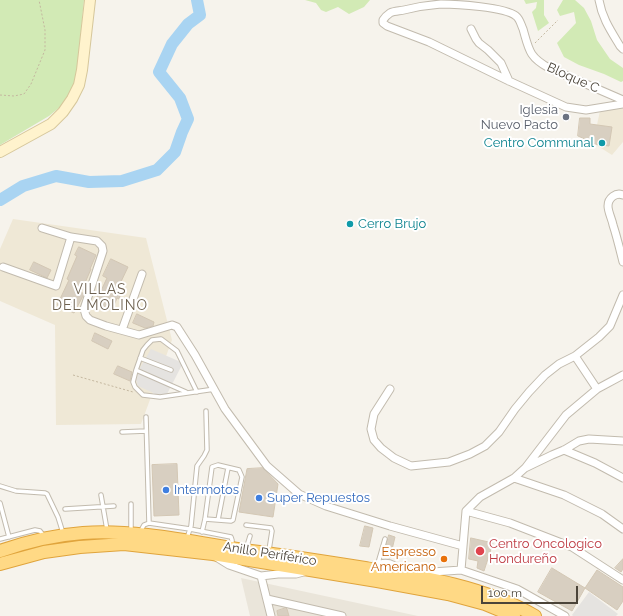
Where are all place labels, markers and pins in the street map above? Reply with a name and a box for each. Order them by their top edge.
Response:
place label: Iglesia Nuevo Pacto [481,102,558,133]
marker: Iglesia Nuevo Pacto [561,112,571,122]
place label: Centro Communal [484,135,594,151]
marker: Centro Communal [597,138,607,148]
place label: Cerro Brujo [358,216,426,232]
marker: Cerro Brujo [345,219,355,229]
place label: Intermotos [174,482,239,498]
marker: Intermotos [161,485,171,495]
place label: Super Repuestos [267,490,370,506]
marker: Super Repuestos [254,493,264,503]
place label: Centro Oncologico Hondureño [489,536,602,567]
place label: Espresso Americano [371,544,436,575]
marker: Centro Oncologico Hondureño [474,545,486,557]
marker: Espresso Americano [439,554,449,564]

